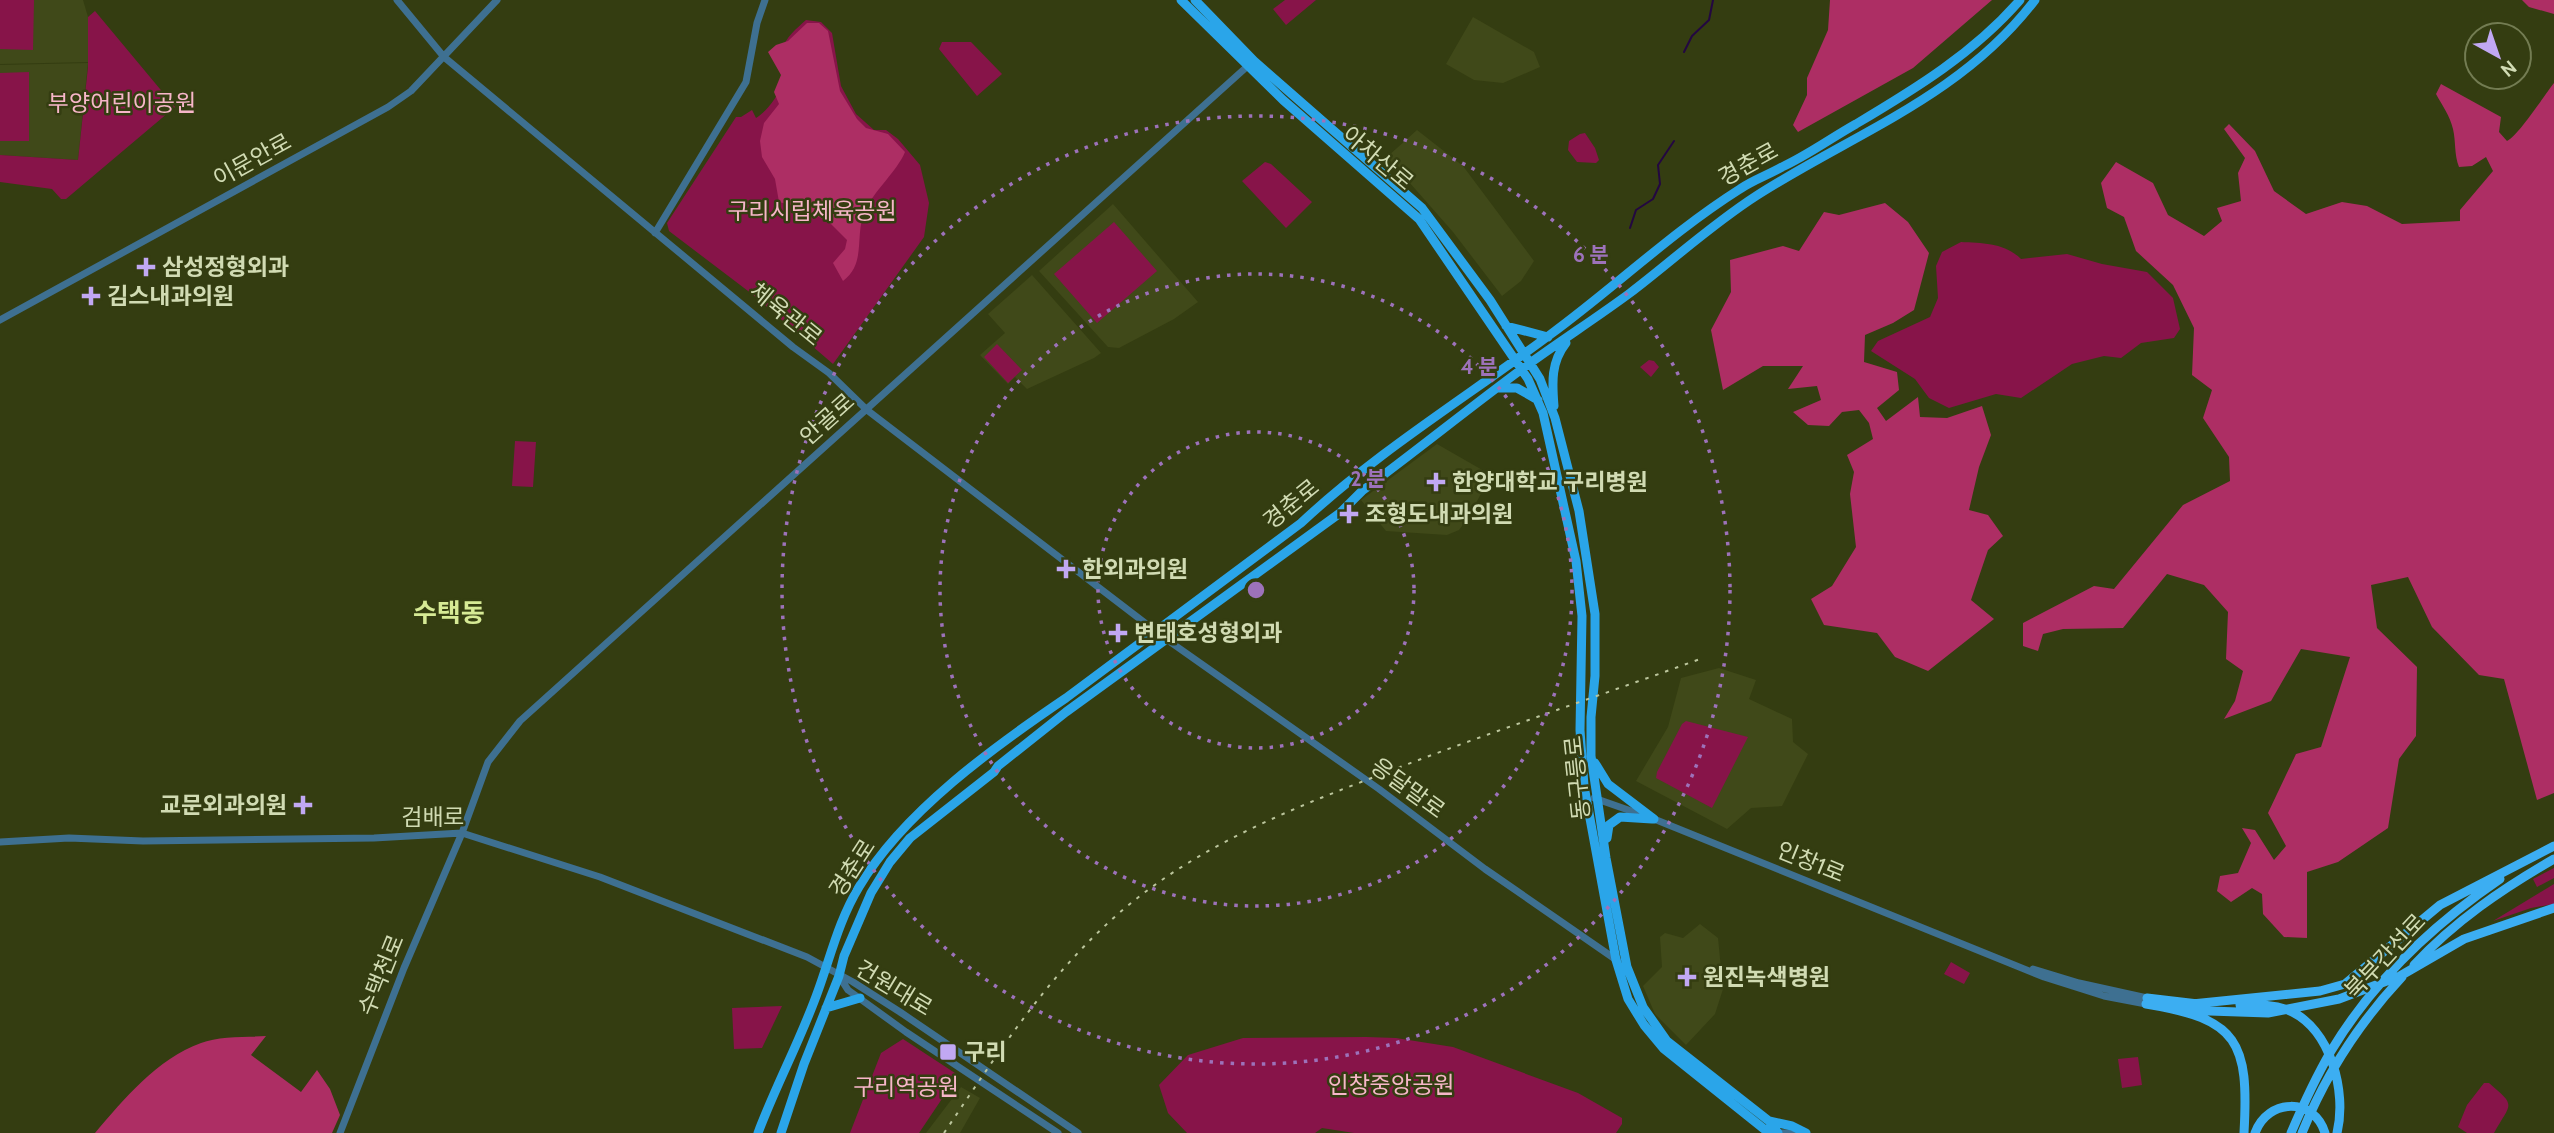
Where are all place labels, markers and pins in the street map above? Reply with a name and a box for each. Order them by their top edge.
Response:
place label: 삼성정형외과 [162,253,289,281]
marker: 삼성정형외과 [136,257,156,277]
place label: 김스내과의원 [107,282,234,310]
marker: 김스내과의원 [81,286,101,306]
place label: 한양대학교 구리병원 [1452,468,1648,496]
marker: 한양대학교 구리병원 [1426,472,1446,492]
place label: 조형도내과의원 [1365,500,1513,528]
marker: 조형도내과의원 [1339,504,1359,524]
place label: 한외과의원 [1082,555,1188,583]
marker: 한외과의원 [1056,559,1076,579]
centre of rings [1244,578,1268,602]
place label: 변태호성형외과 [1134,619,1282,647]
marker: 변태호성형외과 [1108,623,1128,643]
place label: 교문외과의원 [160,791,287,819]
marker: 교문외과의원 [293,795,313,815]
place label: 원진녹색병원 [1703,963,1830,991]
marker: 원진녹색병원 [1677,967,1697,987]
place label: 구리 [964,1038,1006,1066]
marker: 구리 [938,1042,958,1062]

